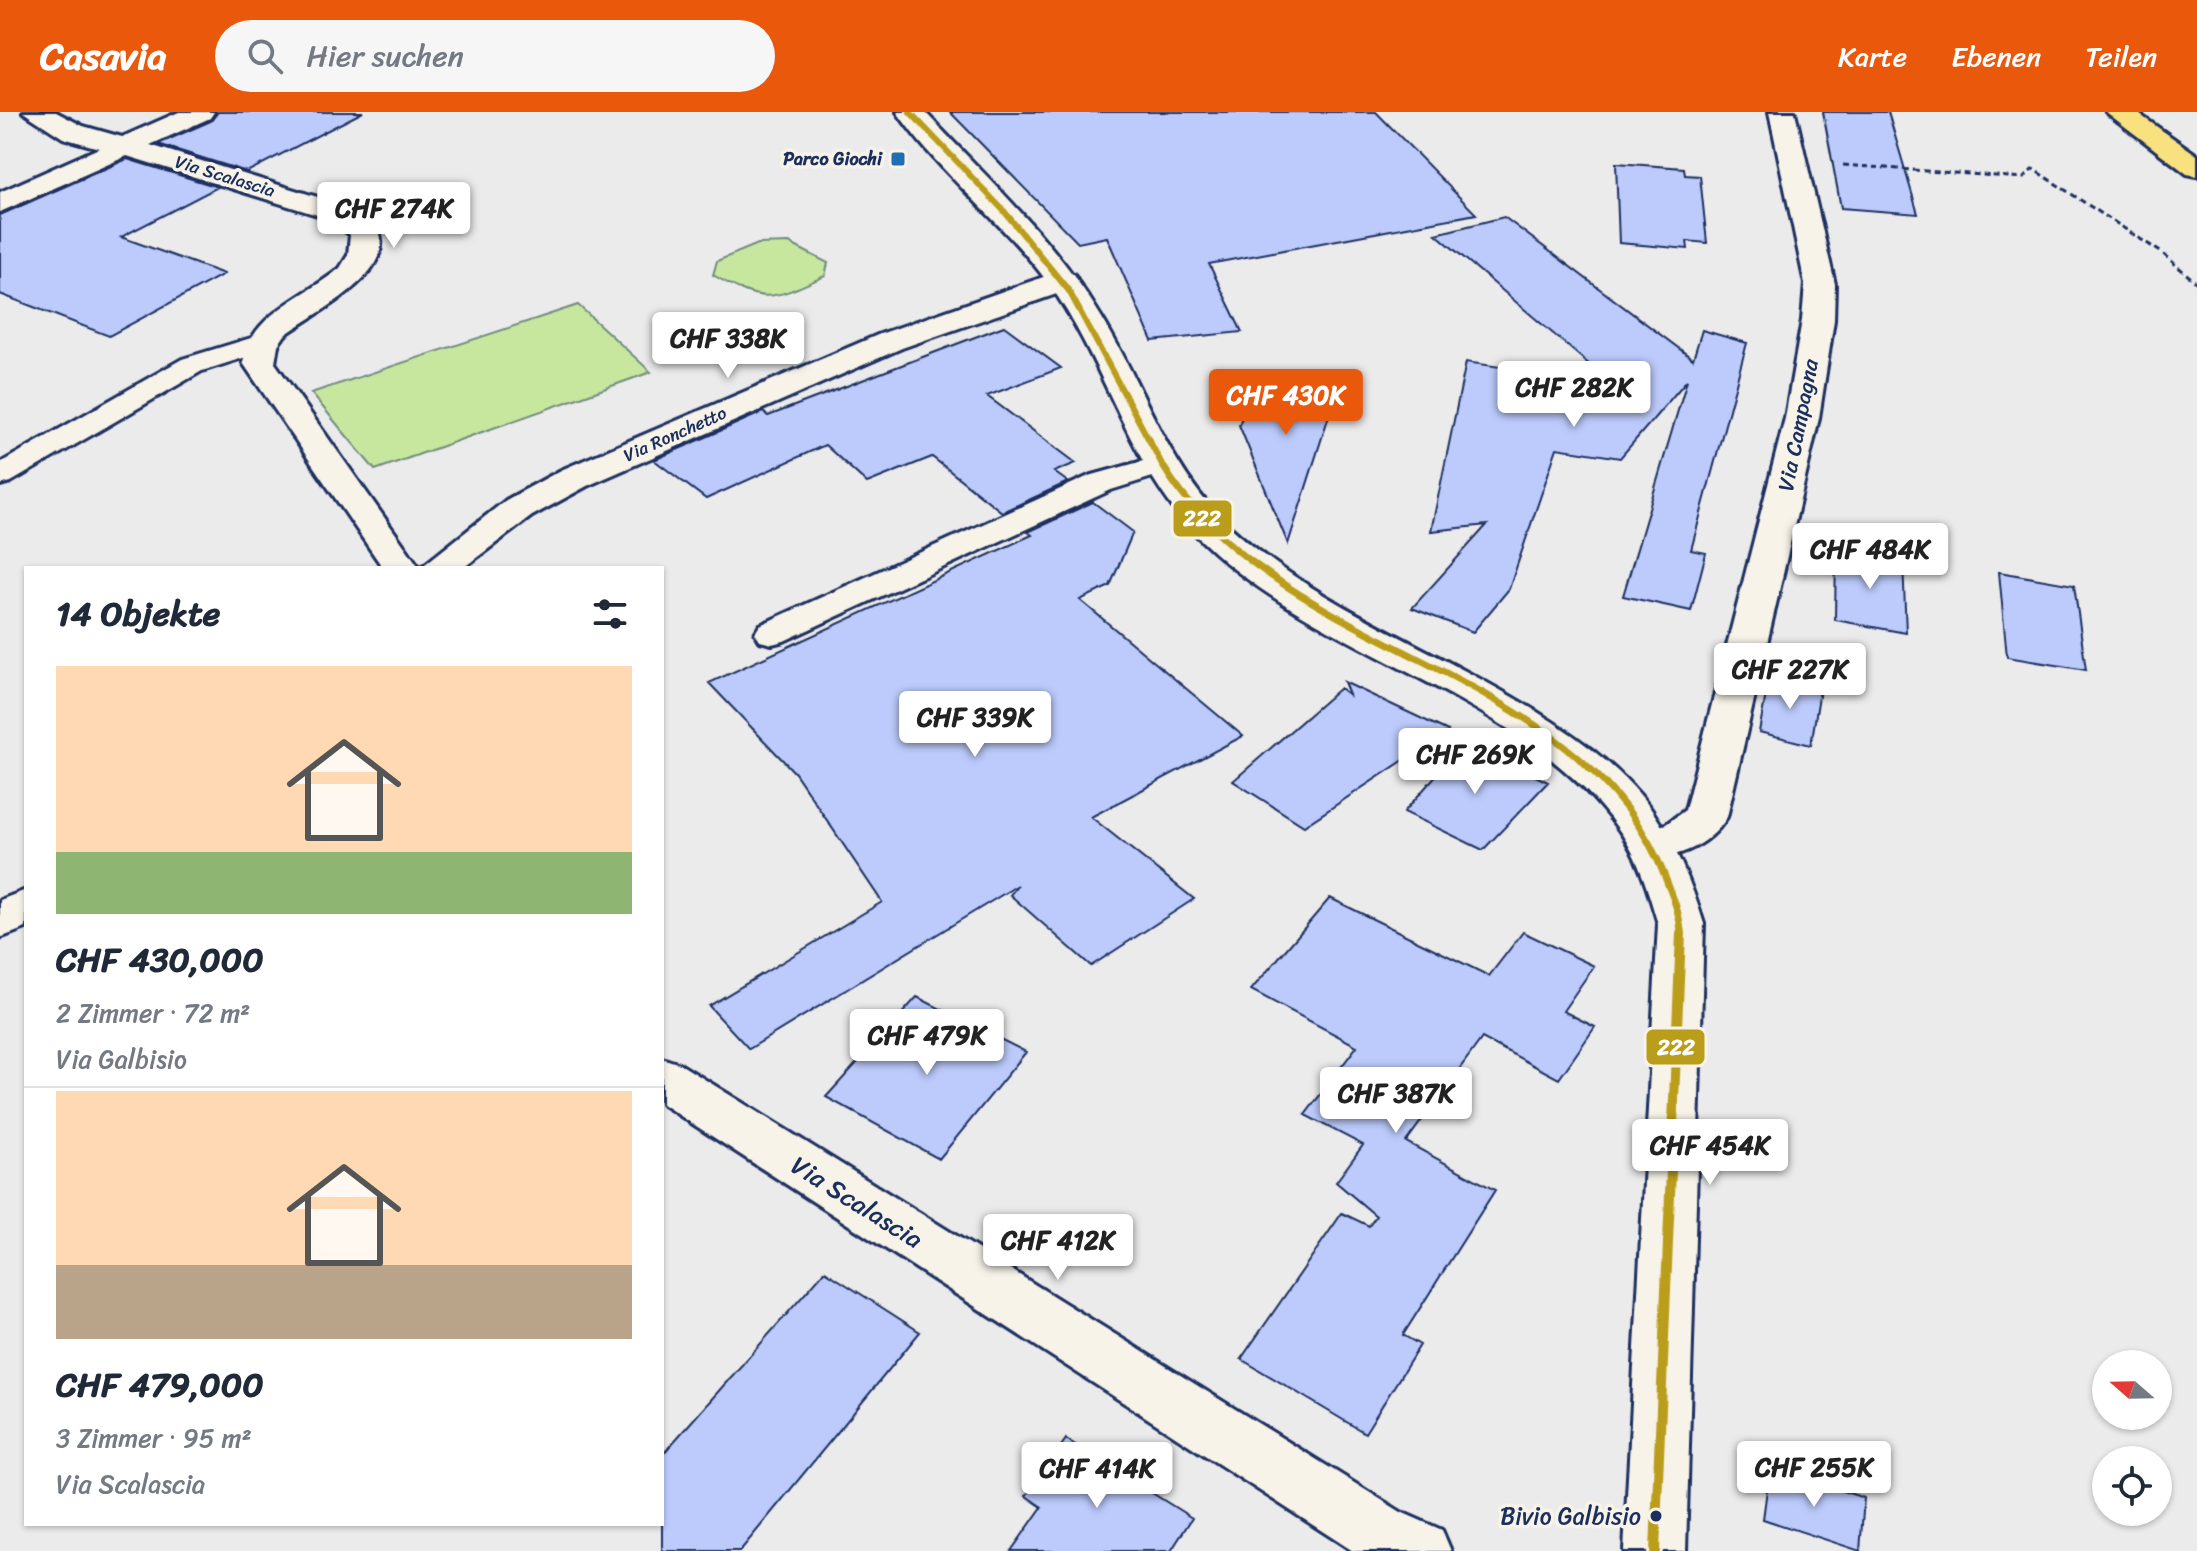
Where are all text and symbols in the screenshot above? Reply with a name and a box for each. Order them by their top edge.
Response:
search box [215,20,775,92]
text: Casavia [40,23,167,90]
text: Hier suchen [307,29,464,83]
text: Karte [1838,32,1907,81]
text: Ebenen [1951,32,2041,81]
text: Teilen [2085,32,2157,81]
icon: search [243,34,287,78]
place label: Parco Giochi [783,143,883,175]
street label: Via Scalascia [171,146,279,206]
marker: Parco Giochi [889,150,907,168]
pin: CHF 274K [311,182,477,250]
text: CHF 274K [335,185,453,231]
pin: CHF 338K [645,312,811,380]
text: CHF 338K [670,315,786,361]
street label: Via Campagna [1766,354,1830,495]
pin: CHF 282K [1491,361,1657,429]
text: CHF 282K [1515,364,1633,410]
pin: CHF 430K [1203,369,1369,437]
text: CHF 430K [1227,372,1345,418]
street label: Via Ronchetto [618,397,732,471]
line badge: 222 [1172,499,1233,538]
text: 222 [1182,499,1221,538]
pin: CHF 484K [1787,523,1953,591]
text: CHF 484K [1810,526,1930,572]
text: 14 Objekte [56,584,220,644]
icon: filters [588,592,632,636]
pin: CHF 227K [1707,643,1873,711]
text: CHF 227K [1732,646,1848,692]
pin: CHF 339K [892,691,1058,759]
text: CHF 339K [917,694,1033,740]
icon: home [272,718,416,862]
pin: CHF 269K [1392,728,1558,796]
text: CHF 269K [1416,731,1534,777]
text: CHF 430,000 [56,930,264,990]
text: 2 Zimmer · 72 m² [56,990,250,1036]
pin: CHF 479K [844,1009,1010,1077]
text: CHF 479K [868,1012,986,1058]
line badge: 222 [1645,1028,1706,1066]
text: 222 [1656,1028,1695,1067]
text: Via Galbisio [56,1036,187,1082]
pin: CHF 387K [1313,1067,1479,1135]
text: CHF 387K [1338,1070,1454,1116]
pin: CHF 454K [1627,1119,1793,1187]
text: CHF 454K [1650,1122,1770,1168]
icon: home [272,1143,416,1287]
street label: Via Scalascia [782,1143,932,1261]
pin: CHF 412K [975,1214,1141,1282]
text: CHF 412K [1001,1217,1115,1263]
north arrow [2092,1350,2172,1430]
map controls [2092,1350,2172,1526]
text: CHF 479,000 [56,1355,264,1415]
text: 3 Zimmer · 95 m² [56,1415,252,1461]
pin: CHF 255K [1731,1441,1897,1509]
pin: CHF 414K [1014,1442,1180,1510]
text: CHF 255K [1755,1444,1873,1490]
text: CHF 414K [1039,1445,1155,1491]
button: locate [2092,1446,2172,1526]
text: Via Scalascia [56,1461,205,1507]
place label: Bivio Galbisio [1500,1495,1641,1537]
marker: Bivio Galbisio [1648,1508,1664,1524]

